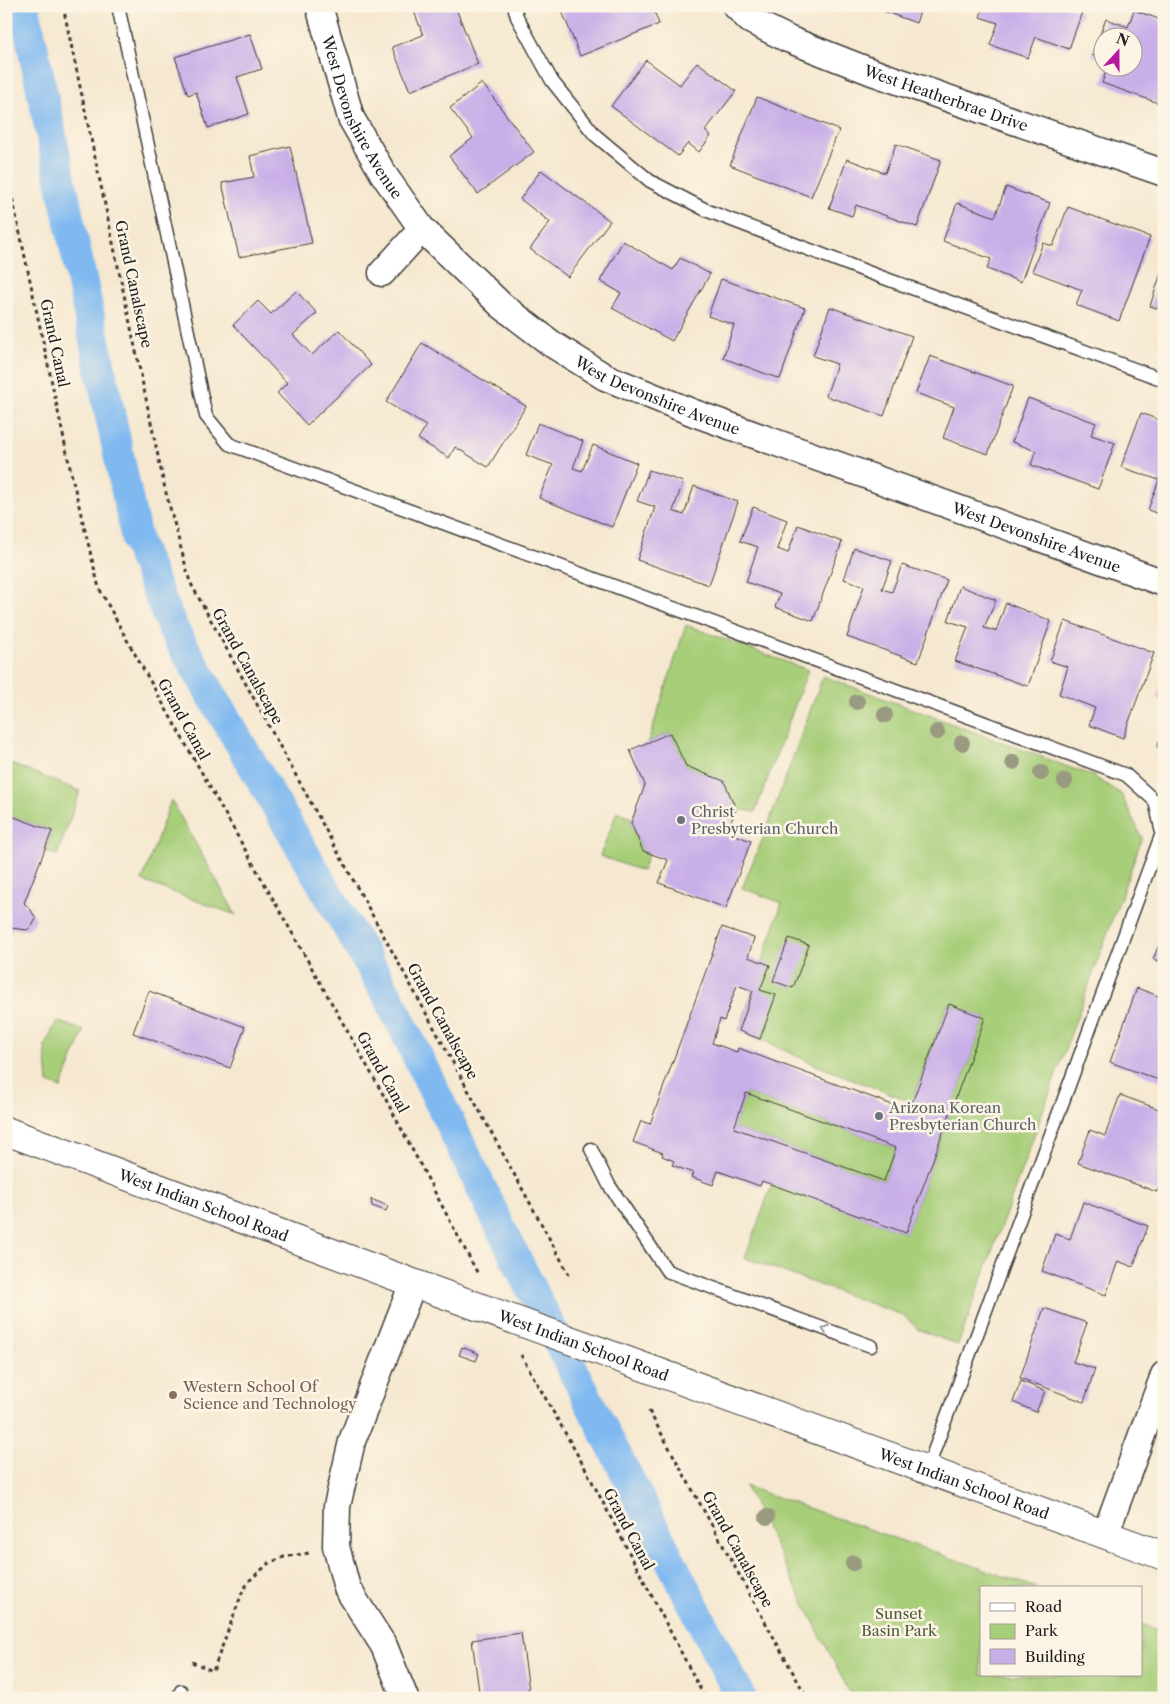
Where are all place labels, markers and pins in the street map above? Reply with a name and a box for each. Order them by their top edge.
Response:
place label: Christ Presbyterian Church [691,802,839,838]
marker: Christ Presbyterian Church [675,814,687,826]
place label: Arizona Korean Presbyterian Church [888,1098,1037,1134]
marker: Arizona Korean Presbyterian Church [873,1110,885,1122]
place label: Western School Of Science and Technology [182,1377,357,1413]
marker: Western School Of Science and Technology [167,1389,179,1401]

